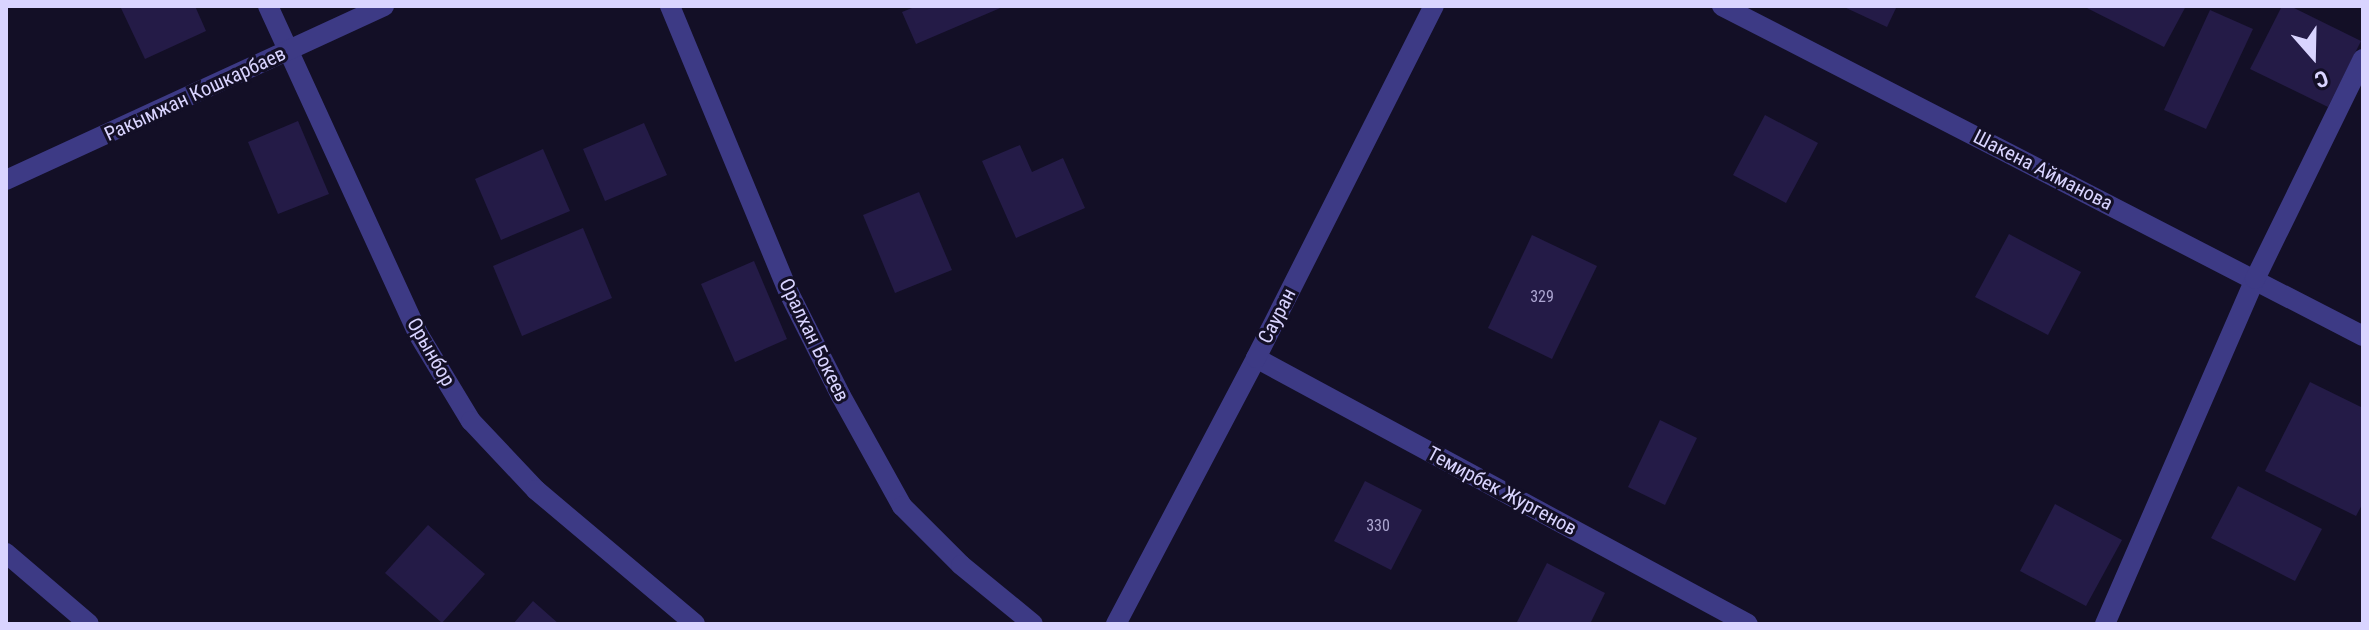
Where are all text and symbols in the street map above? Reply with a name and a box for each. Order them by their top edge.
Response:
north arrow [2273,16,2353,96]
street label: Ракымжан Кошкарбаев [101,41,289,147]
text: С [2311,65,2332,93]
street label: Шакена Айманова [1969,125,2117,215]
street label: Оралхан Бокеев [774,274,854,406]
street label: Сауран [1253,284,1301,348]
house number: 329 [1530,287,1554,307]
street label: Орынбор [402,313,460,391]
street label: Темирбек Жургенов [1423,442,1581,540]
house number: 330 [1366,516,1390,536]

